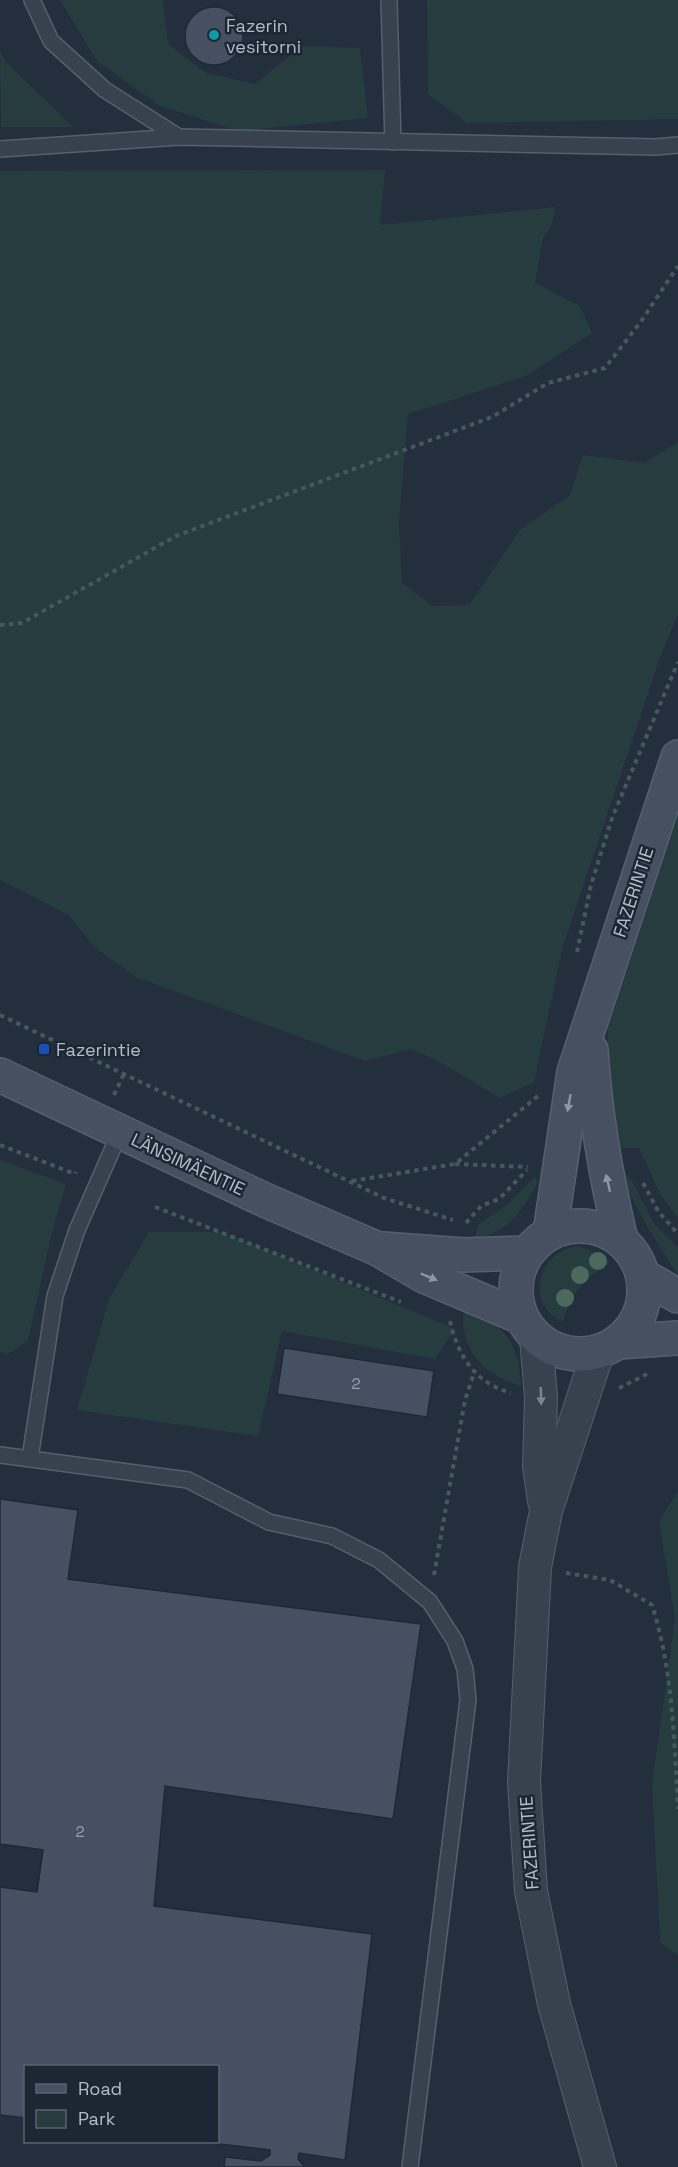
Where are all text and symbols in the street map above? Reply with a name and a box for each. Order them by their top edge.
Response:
place label: Fazerin vesitorni [226,14,301,58]
marker: Fazerin vesitorni [207,28,221,42]
street label: FAZERINTIE [608,844,658,940]
place label: Fazerintie [56,1038,141,1061]
marker: Fazerintie [37,1042,51,1056]
one-way arrow [564,1094,573,1113]
street label: LÄNSIMÄENTIE [128,1128,248,1200]
one-way arrow [602,1174,612,1192]
one-way arrow [420,1273,438,1282]
house number: 2 [351,1374,361,1393]
one-way arrow [536,1386,545,1405]
street label: FAZERINTIE [514,1796,544,1890]
house number: 2 [75,1822,85,1841]
legend [24,2065,219,2143]
text: Road [78,2077,122,2100]
text: Park [78,2107,116,2130]

